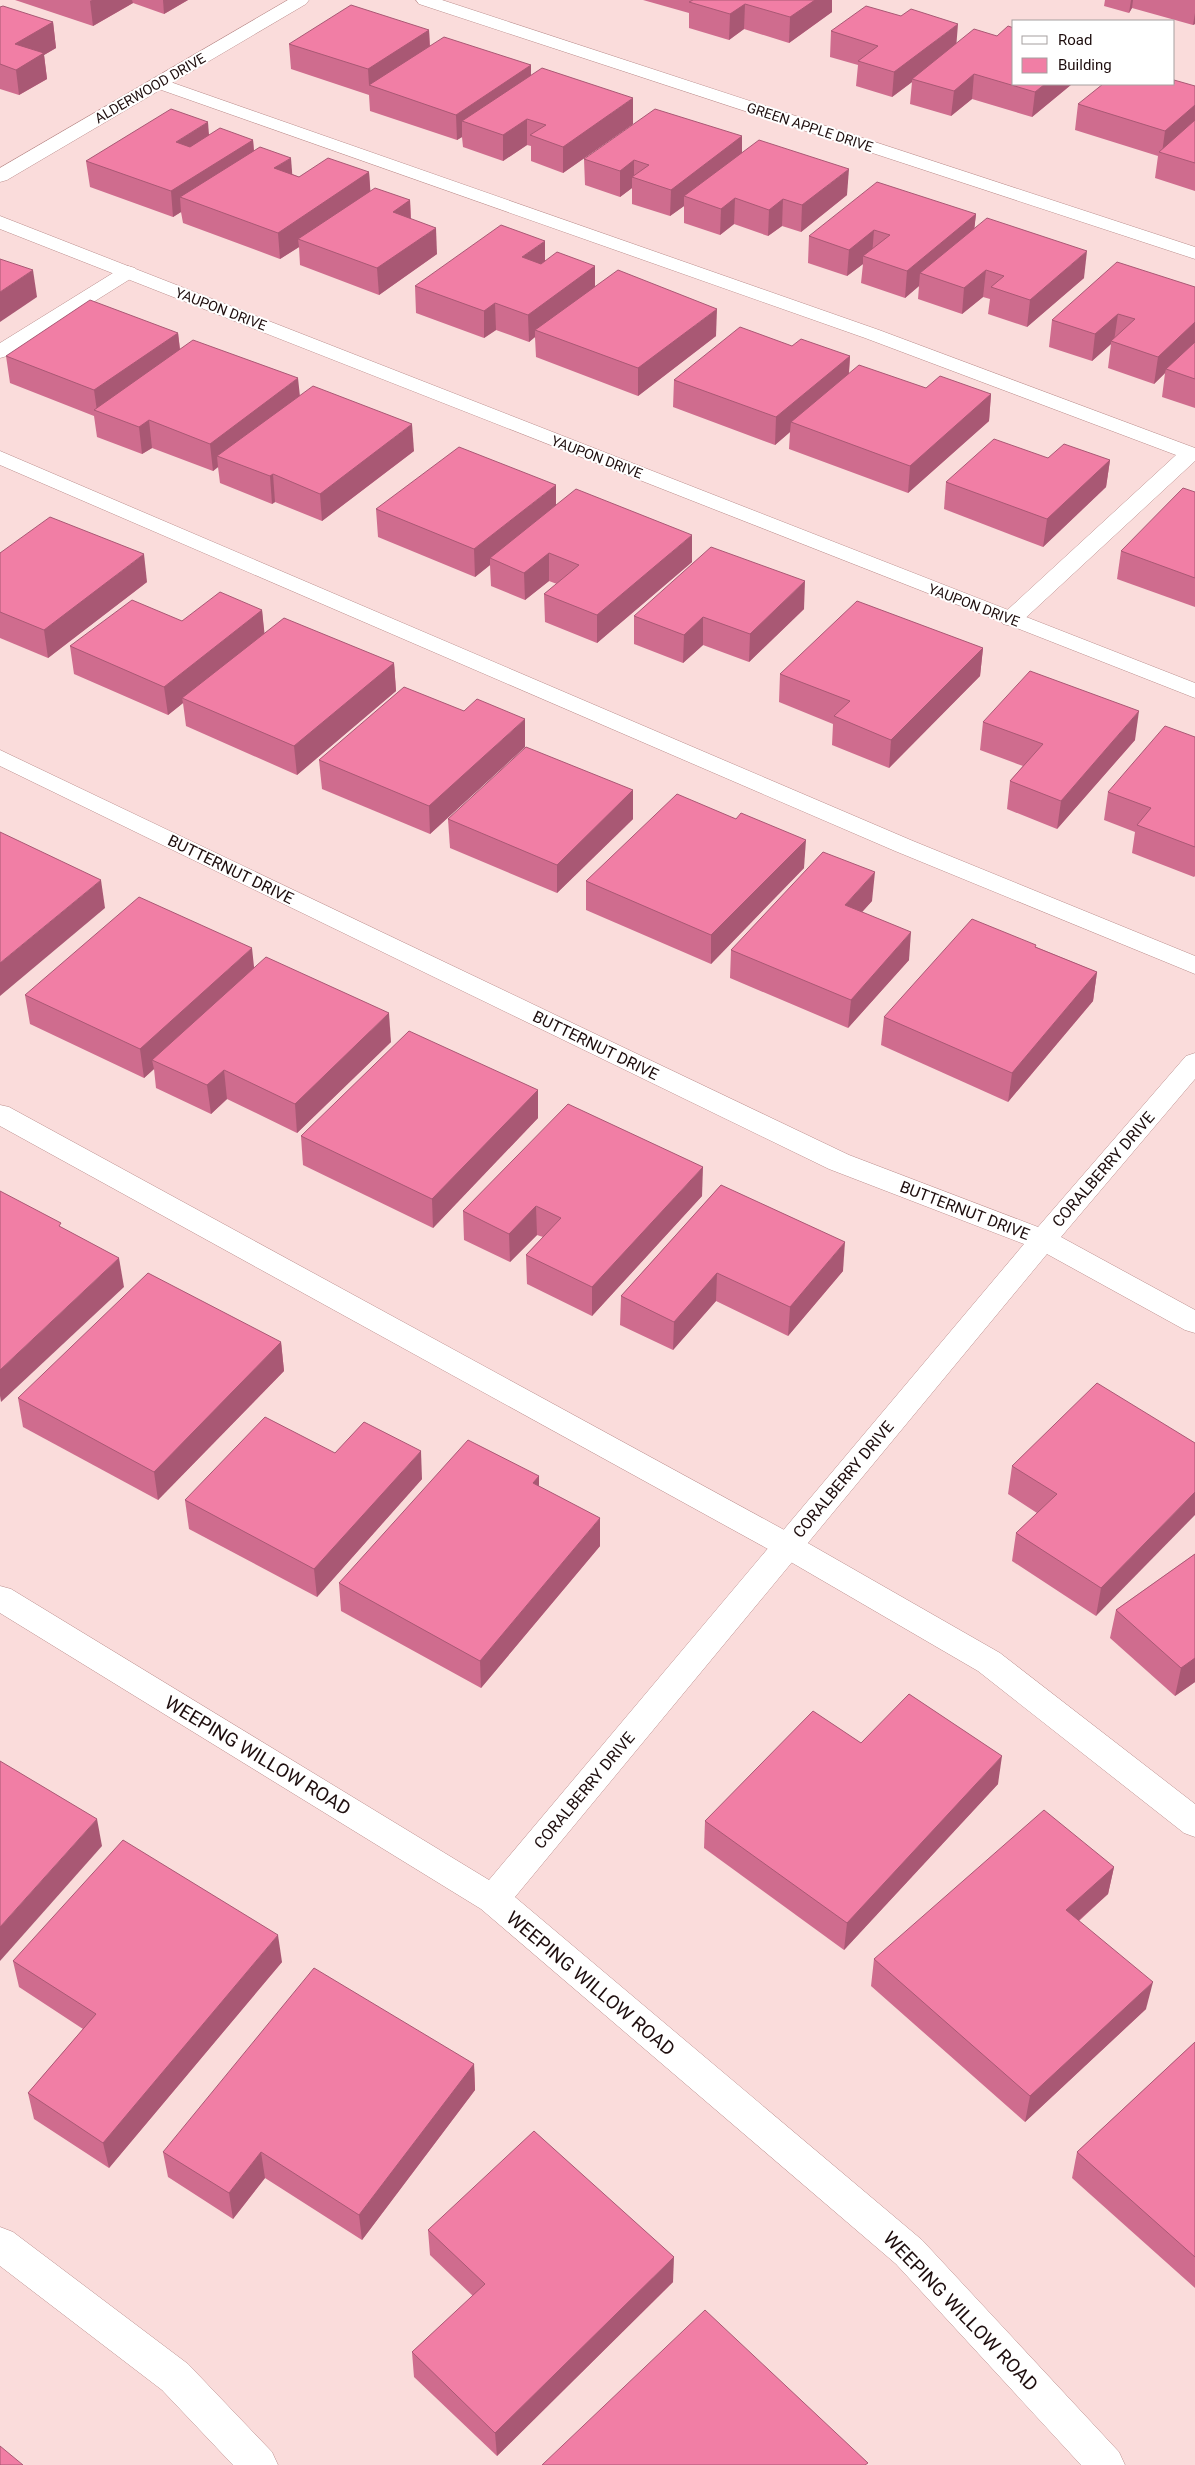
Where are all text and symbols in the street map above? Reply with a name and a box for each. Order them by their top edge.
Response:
legend [1012,20,1175,85]
text: Road [1058,31,1092,49]
street label: ALDERWOOD DRIVE [92,50,208,126]
text: Building [1058,56,1112,74]
street label: GREEN APPLE DRIVE [745,99,875,155]
street label: YAUPON DRIVE [173,284,269,334]
street label: YAUPON DRIVE [549,432,645,482]
street label: YAUPON DRIVE [926,580,1022,630]
street label: BUTTERNUT DRIVE [165,831,297,908]
street label: BUTTERNUT DRIVE [530,1007,662,1084]
street label: CORALBERRY DRIVE [1048,1108,1159,1231]
street label: BUTTERNUT DRIVE [897,1177,1032,1244]
street label: CORALBERRY DRIVE [789,1417,898,1541]
street label: WEEPING WILLOW ROAD [161,1691,355,1820]
street label: CORALBERRY DRIVE [530,1728,639,1852]
street label: WEEPING WILLOW ROAD [502,1906,680,2061]
street label: WEEPING WILLOW ROAD [878,2227,1043,2396]

